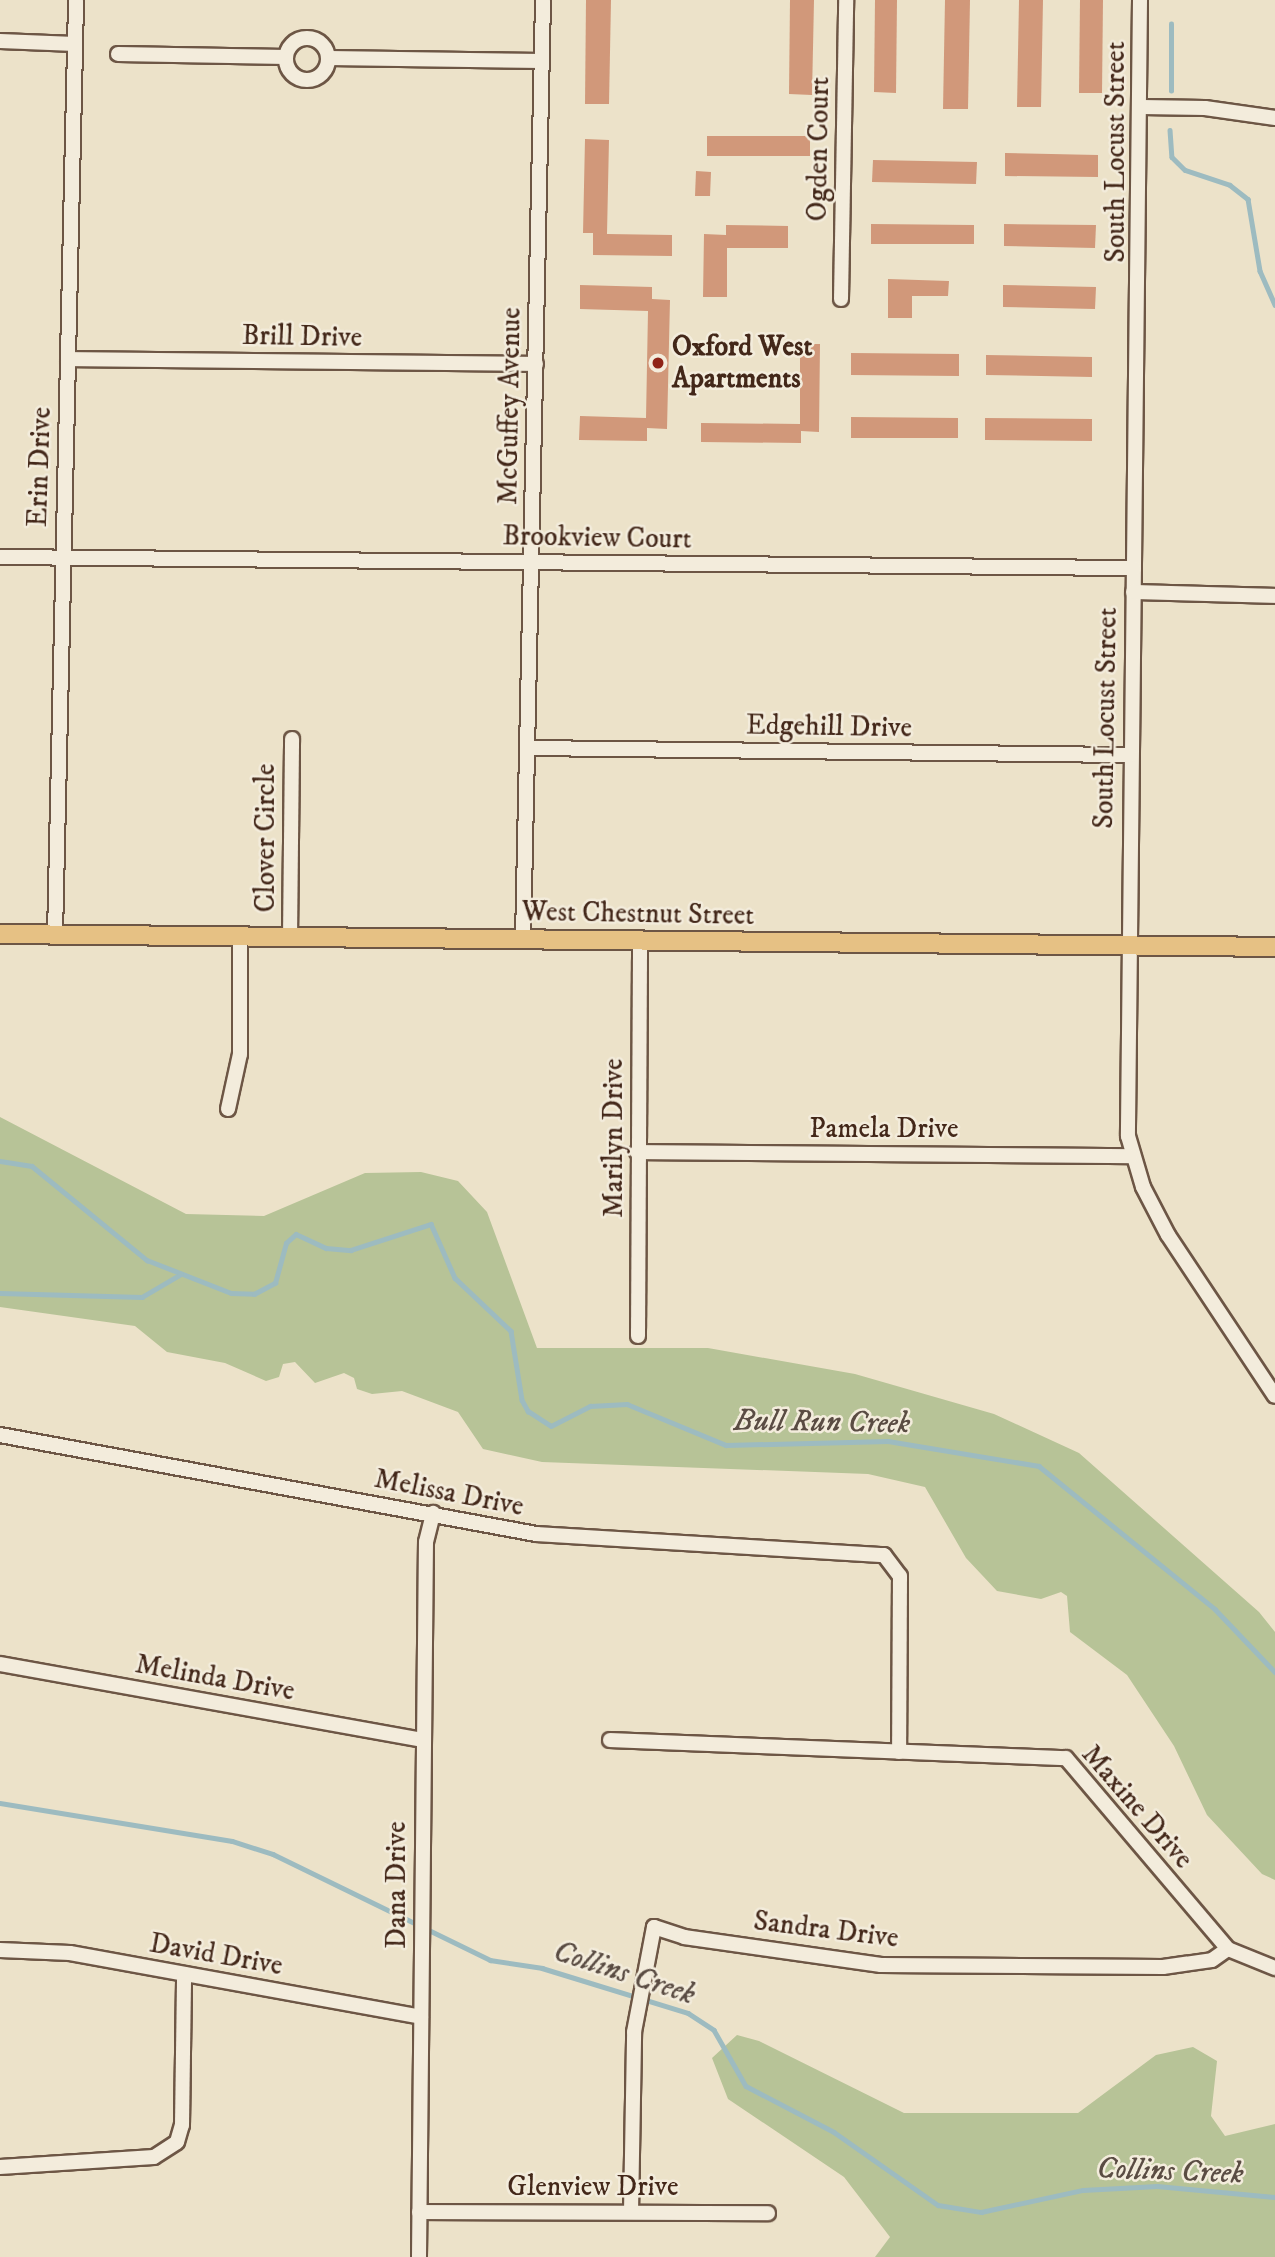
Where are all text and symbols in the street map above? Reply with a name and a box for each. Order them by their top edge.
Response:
street label: South Locust Street [1099,41,1133,263]
street label: Ogden Court [801,76,837,222]
street label: McGuffey Avenue [491,307,529,505]
street label: Brill Drive [242,319,362,355]
place label: Oxford West Apartments [672,330,812,396]
marker: Oxford West Apartments [650,355,666,371]
street label: Erin Drive [21,406,59,528]
street label: Brookview Court [502,520,692,556]
street label: South Locust Street [1087,607,1125,829]
street label: Edgehill Drive [746,709,912,745]
street label: Clover Circle [249,764,283,912]
street label: West Chestnut Street [521,895,755,933]
street label: Marilyn Drive [597,1058,631,1218]
street label: Pamela Drive [809,1112,959,1146]
water label: Bull Run Creek [733,1403,911,1443]
street label: Melissa Drive [372,1462,526,1524]
street label: Melinda Drive [133,1647,297,1709]
street label: Maxine Drive [1074,1738,1200,1876]
street label: Dana Drive [380,1821,414,1949]
street label: Sandra Drive [752,1904,900,1956]
street label: David Drive [147,1927,285,1983]
water label: Collins Creek [548,1934,700,2014]
water label: Collins Creek [1096,2151,1244,2193]
street label: Glenview Drive [507,2170,679,2204]

